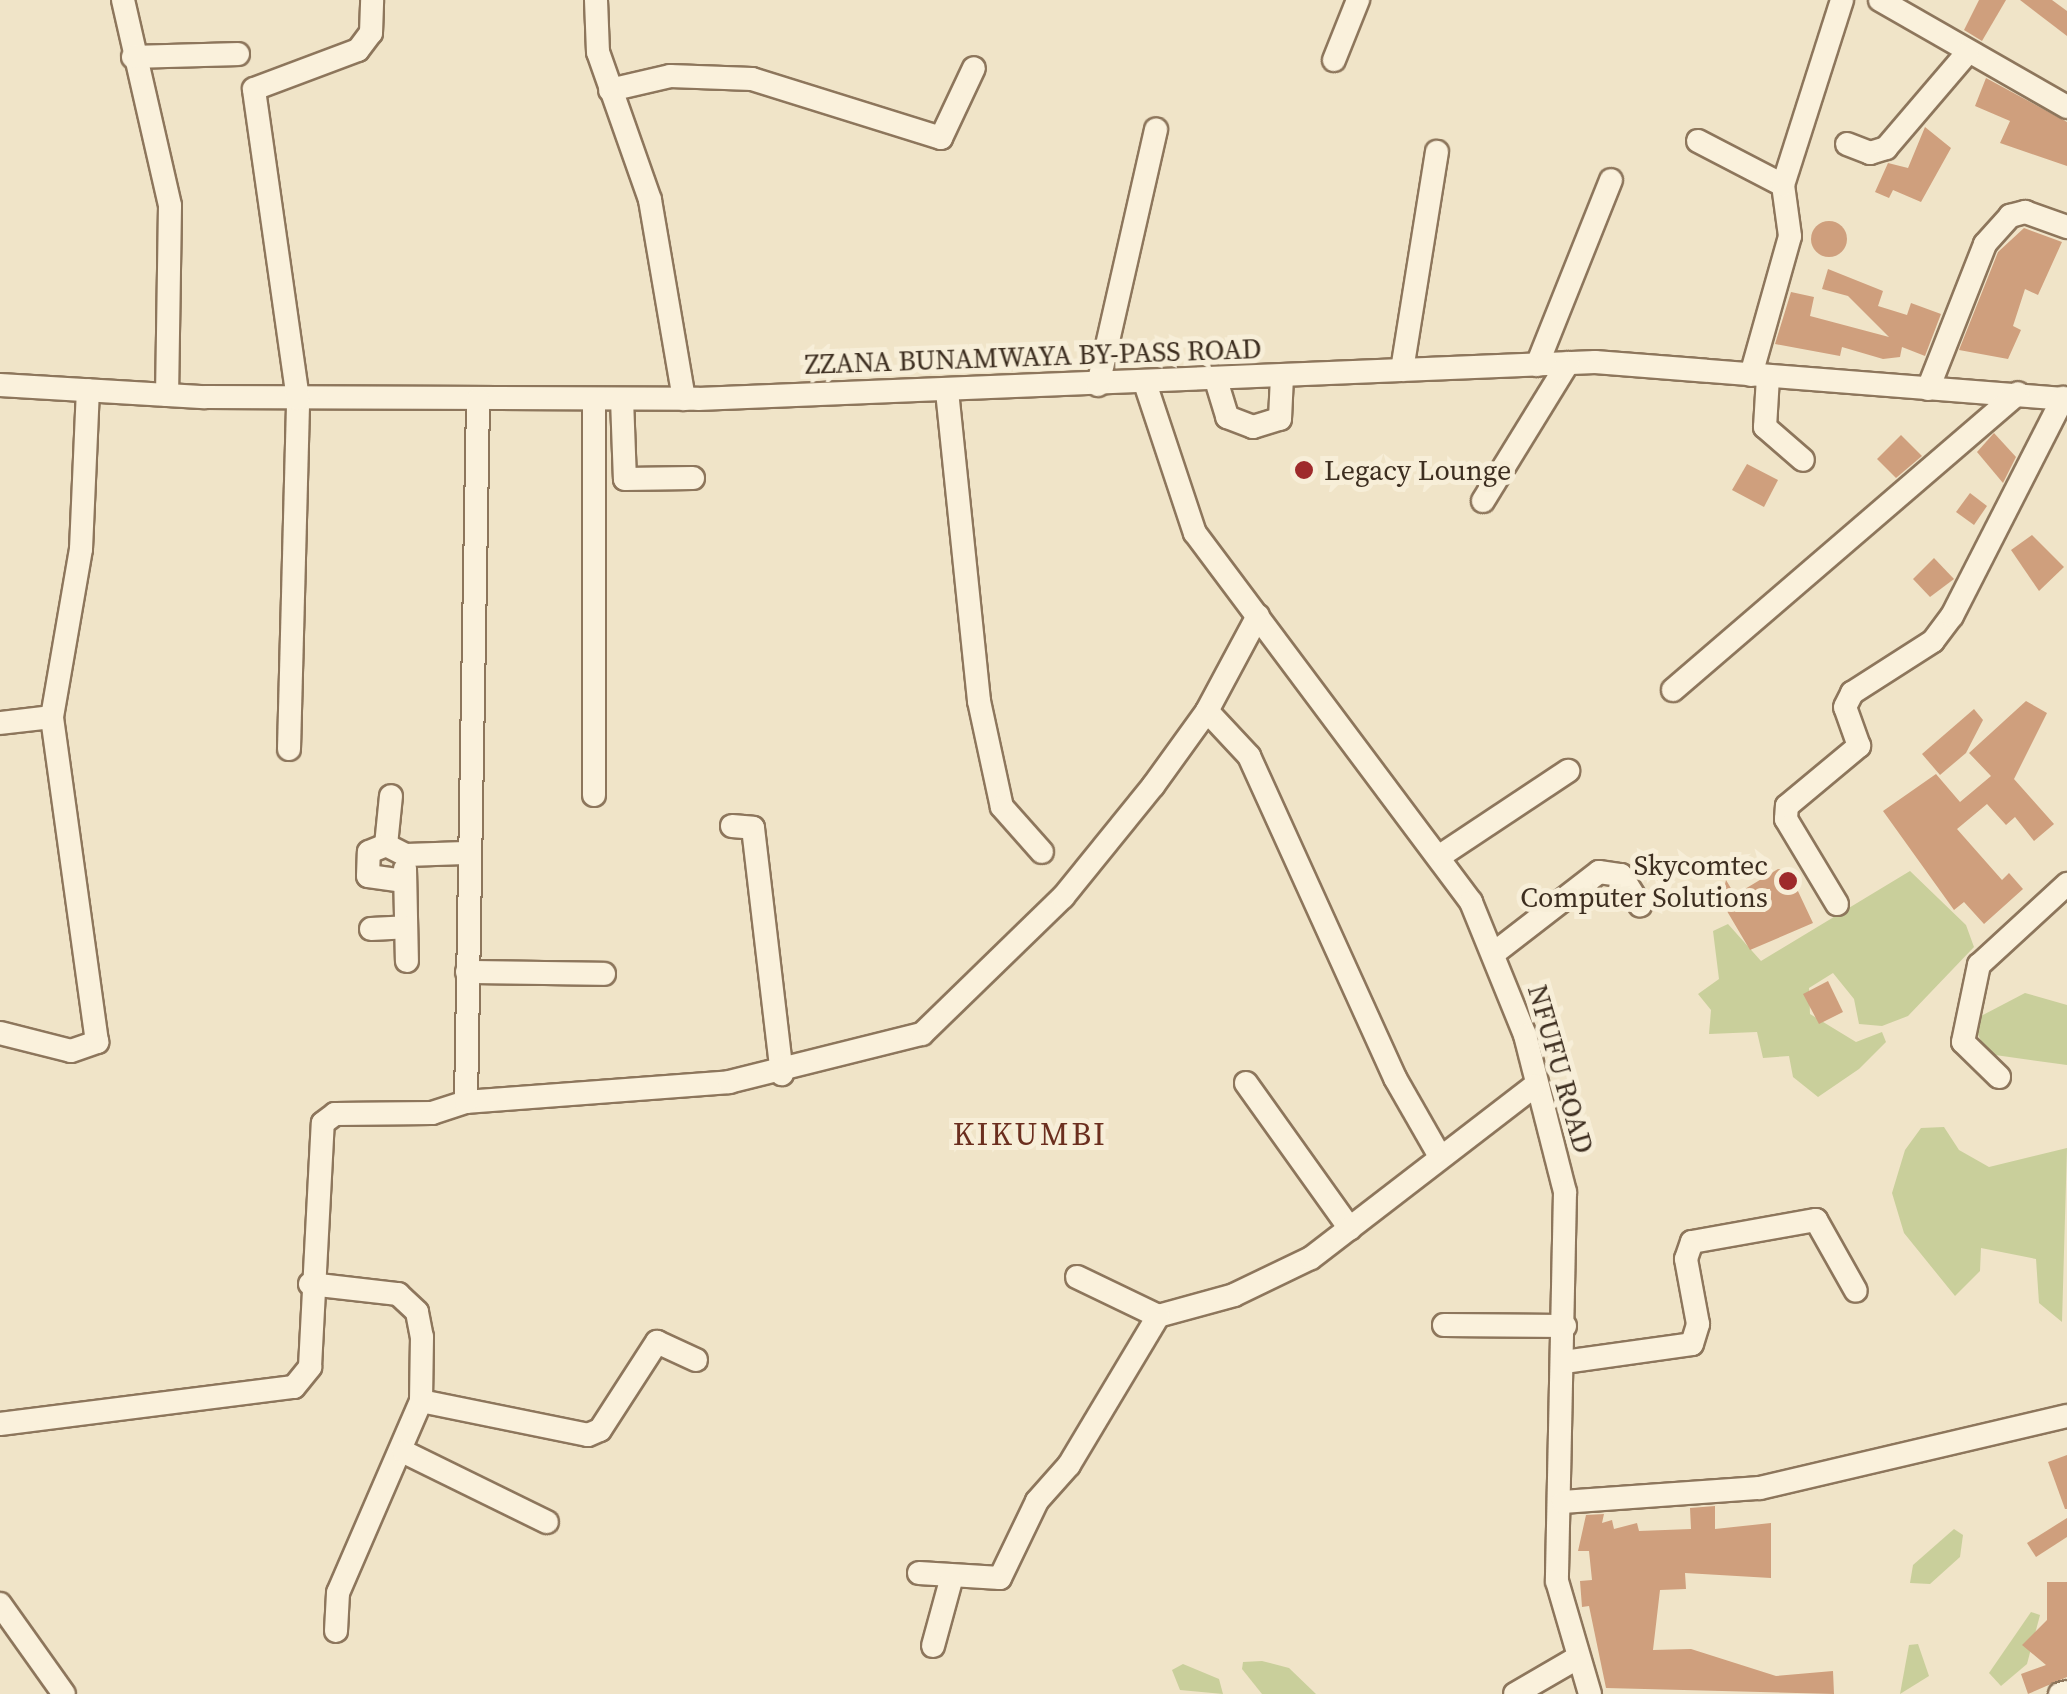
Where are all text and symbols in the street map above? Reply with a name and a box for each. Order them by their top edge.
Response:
street label: ZZANA BUNAMWAYA BY-PASS ROAD [804,331,1262,381]
place label: Legacy Lounge [1324,453,1511,487]
marker: Legacy Lounge [1293,459,1315,481]
place label: Skycomtec Computer Solutions [1520,848,1768,914]
marker: Skycomtec Computer Solutions [1777,870,1799,892]
street label: NFUFU ROAD [1521,981,1601,1157]
district label: KIKUMBI [953,1115,1107,1153]

